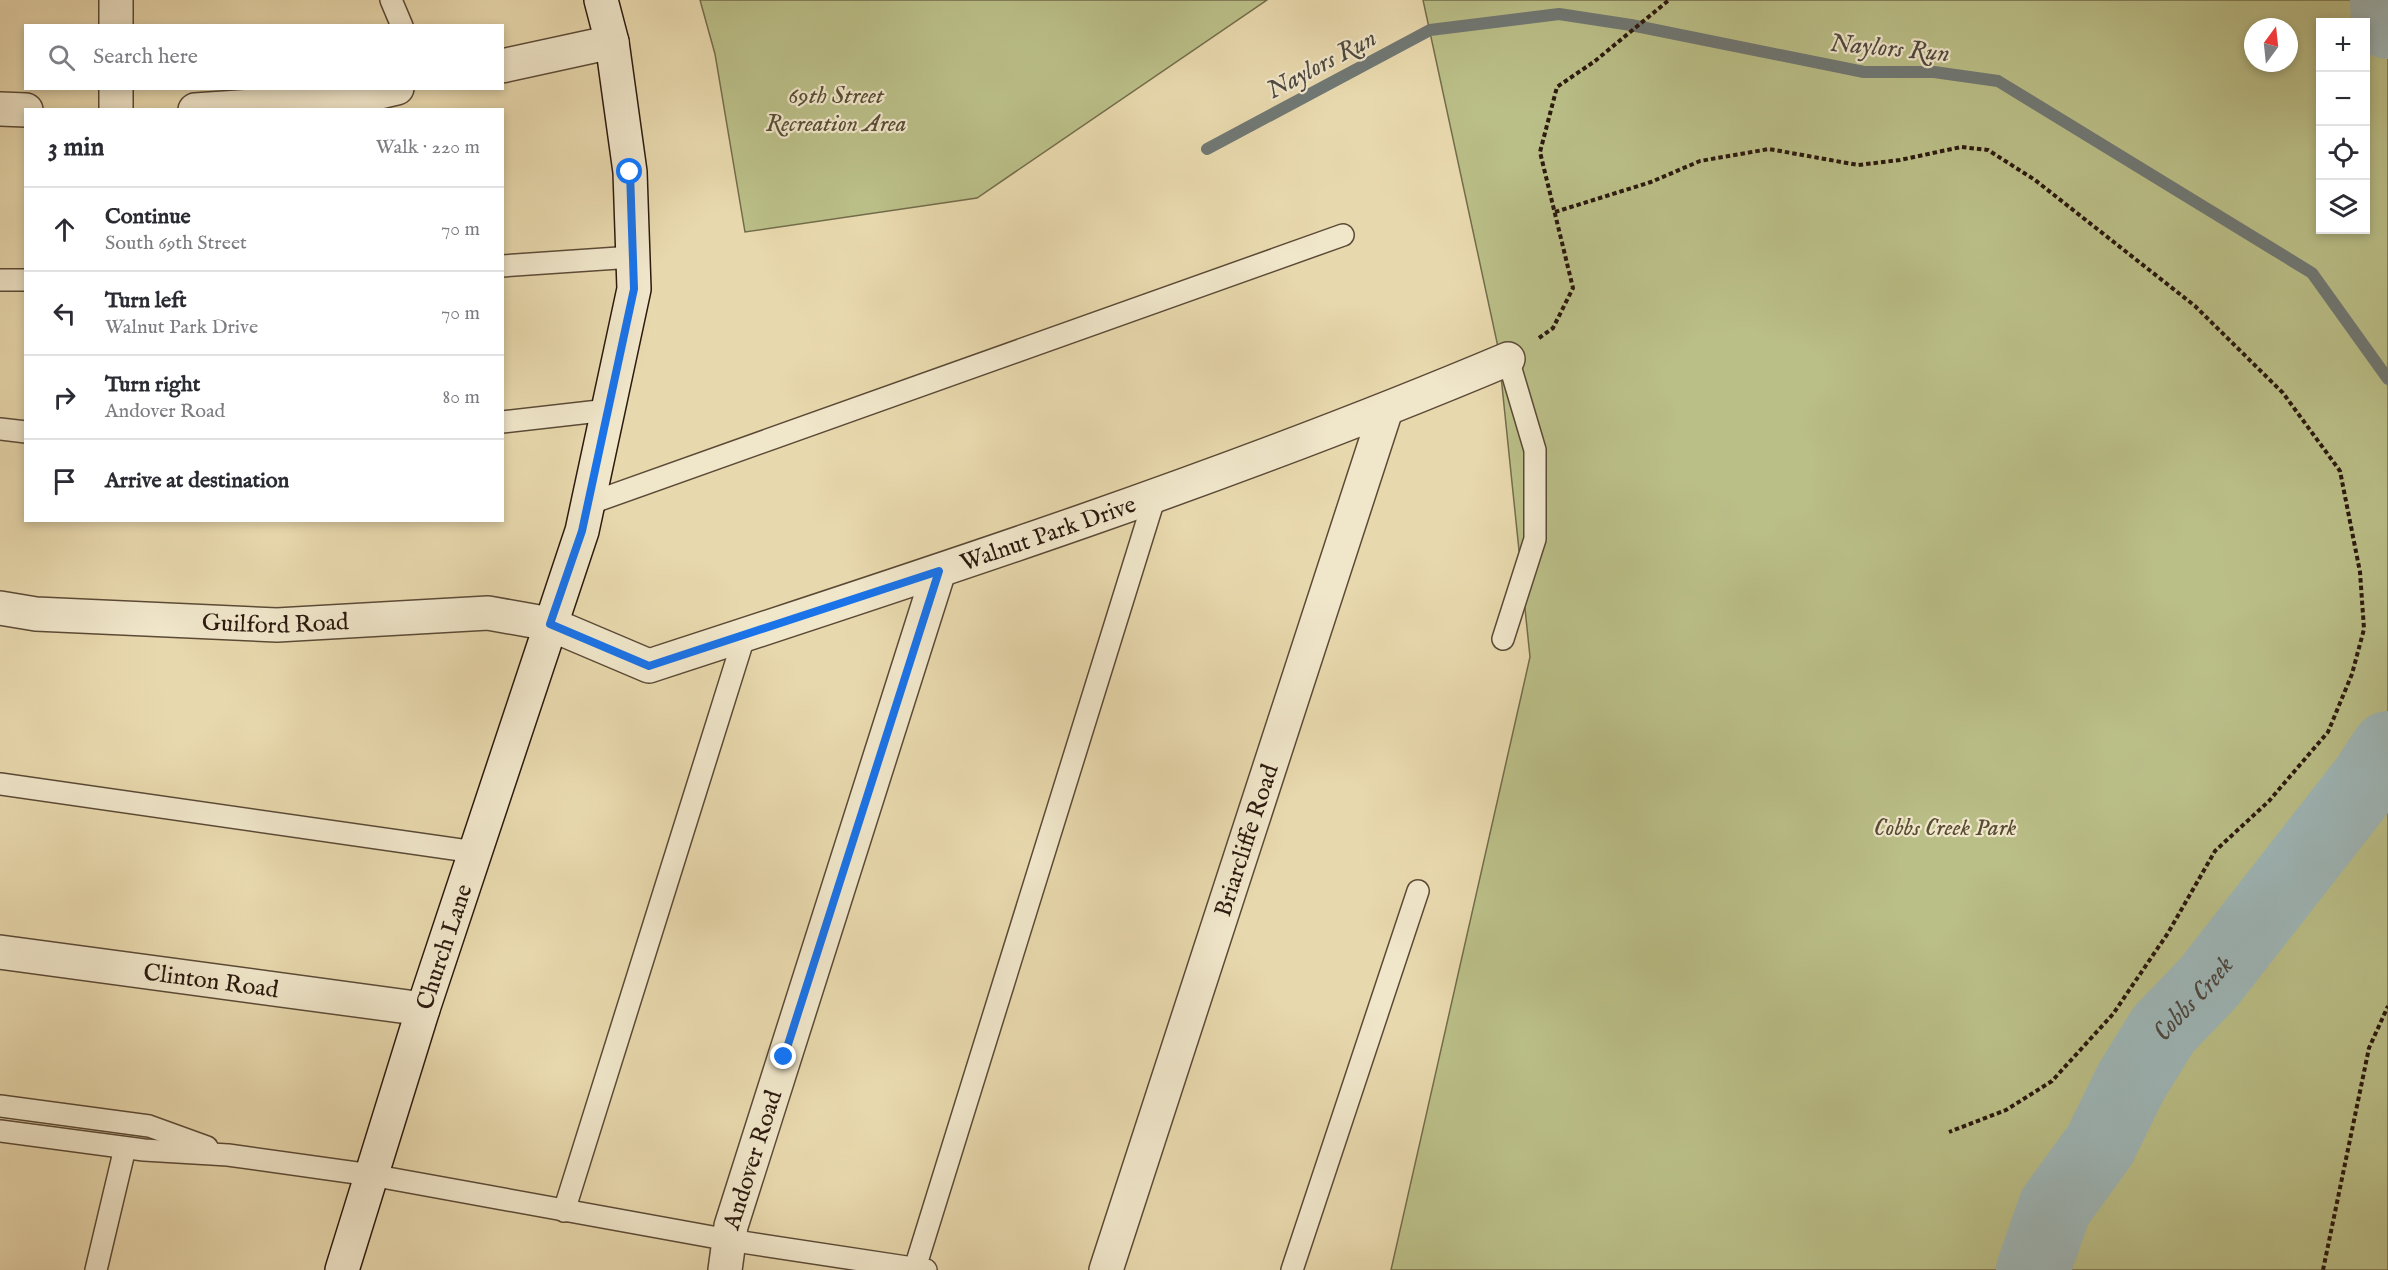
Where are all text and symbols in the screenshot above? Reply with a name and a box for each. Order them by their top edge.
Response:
north arrow [2244,18,2298,72]
map controls [2316,18,2370,234]
button: + [2316,18,2370,72]
water label: Naylors Run [1261,21,1383,107]
search box [24,24,504,90]
water label: Naylors Run [1828,27,1951,70]
icon: search [45,41,78,74]
text: Search here [93,43,198,71]
button: − [2316,72,2370,126]
park label: 69th Street Recreation Area [766,81,906,140]
button: locate [2316,126,2370,180]
text: 3 min [48,131,104,164]
text: Walk · 220 m [376,135,480,160]
route start [616,158,642,184]
button: layers [2316,180,2370,234]
text: Continue [105,203,191,231]
icon: ahead [48,213,81,246]
text: 70 m [441,217,480,242]
text: South 69th Street [105,231,247,256]
text: Turn left [105,287,187,315]
icon: left [48,297,81,330]
text: 70 m [441,301,480,326]
text: Walnut Park Drive [105,315,258,340]
text: Turn right [105,371,200,399]
icon: right [48,381,81,414]
text: 80 m [443,385,480,410]
text: Andover Road [105,399,225,424]
icon: arrive [48,465,81,498]
text: Arrive at destination [105,467,289,495]
street label: Walnut Park Drive [956,490,1140,579]
street label: Guilford Road [201,607,350,642]
street label: Briarcliffe Road [1208,760,1287,921]
park label: Cobbs Creek Park [1874,813,2017,844]
street label: Church Lane [410,880,480,1014]
water label: Cobbs Creek [2146,949,2242,1047]
street label: Clinton Road [141,957,281,1006]
route end [770,1043,796,1069]
street label: Andover Road [717,1086,790,1235]

